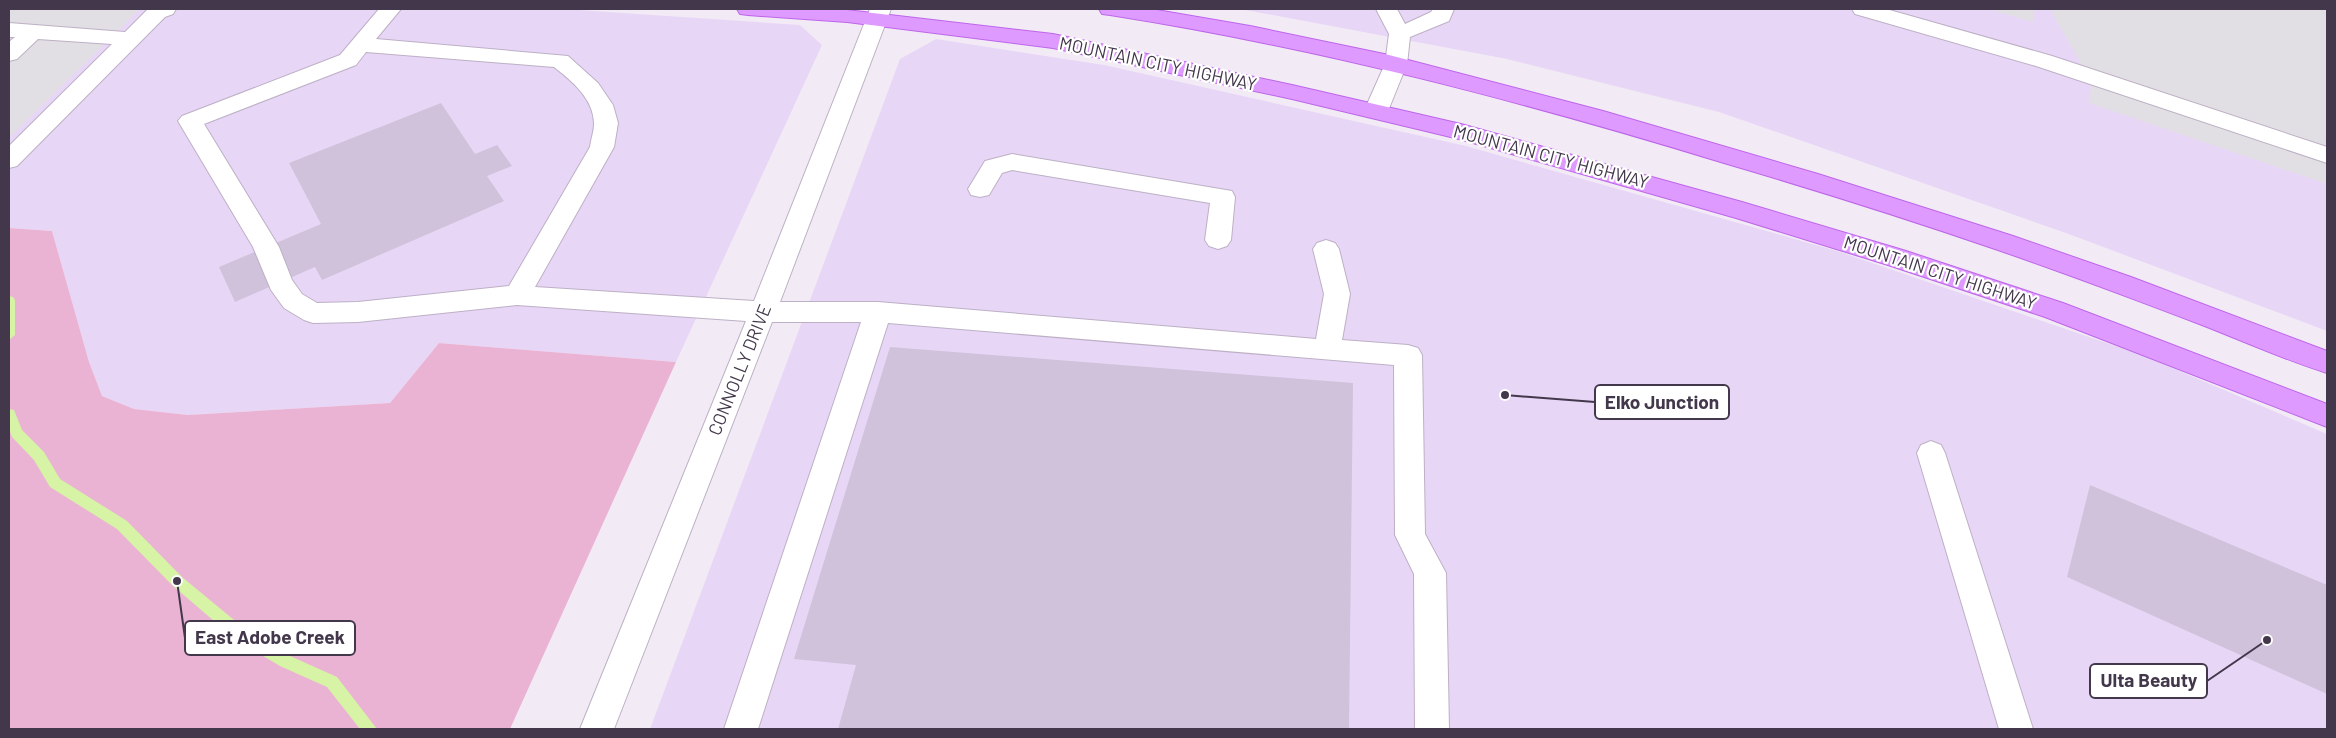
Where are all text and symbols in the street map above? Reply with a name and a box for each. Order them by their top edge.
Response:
street label: MOUNTAIN CITY HIGHWAY [1057,31,1259,95]
street label: MOUNTAIN CITY HIGHWAY [1451,119,1651,193]
street label: MOUNTAIN CITY HIGHWAY [1841,230,2039,314]
street label: CONNOLLY DRIVE [703,301,775,438]
callout: Elko Junction [1595,385,1729,419]
text: Elko Junction [1605,390,1719,413]
callout: East Adobe Creek [185,621,355,655]
text: East Adobe Creek [195,625,345,648]
callout: Ulta Beauty [2090,664,2207,698]
text: Ulta Beauty [2101,668,2198,691]

